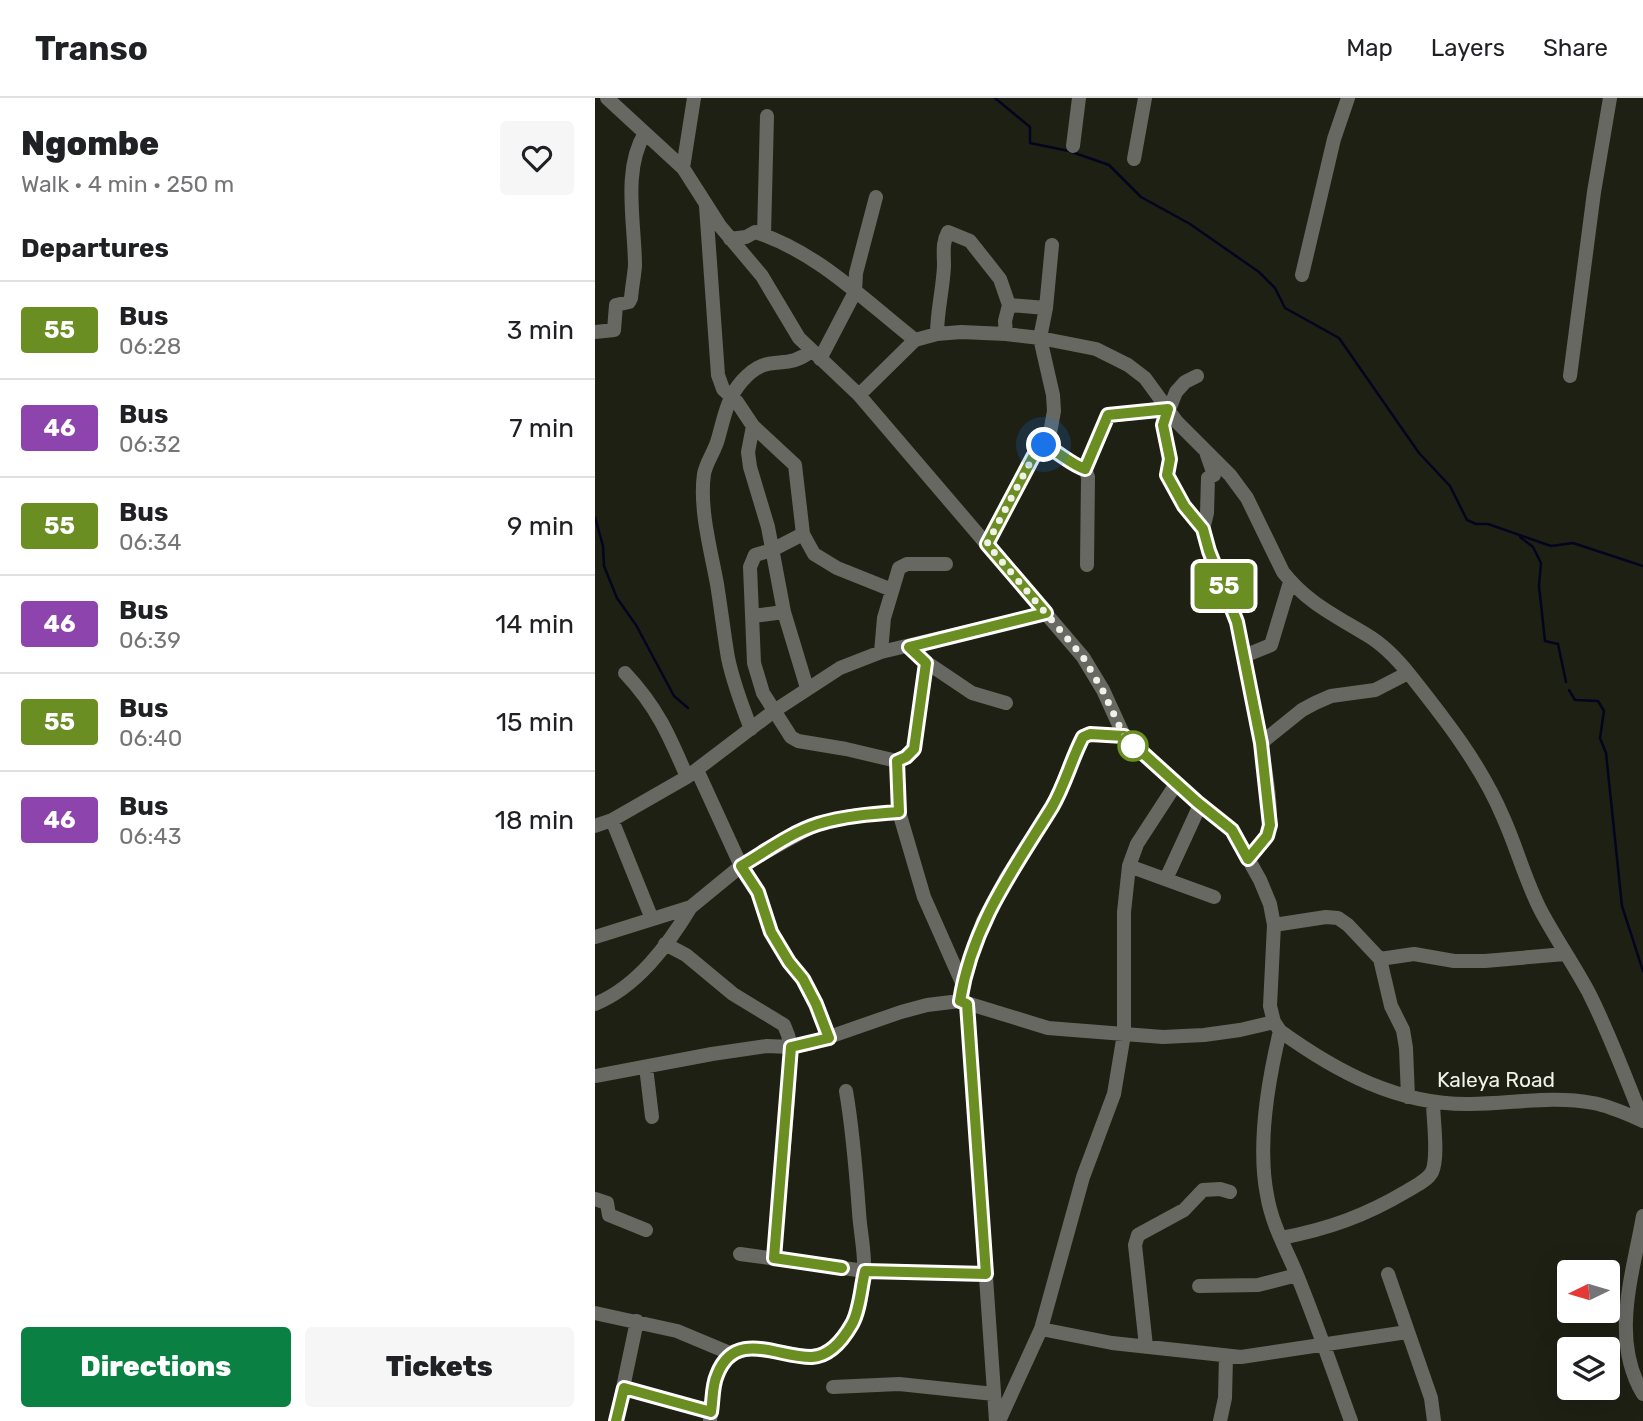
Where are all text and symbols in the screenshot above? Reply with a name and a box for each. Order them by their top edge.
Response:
text: Transo [35,29,148,68]
text: Map [1346,34,1393,62]
text: Layers [1431,34,1505,62]
text: Share [1543,34,1608,62]
button: heart [500,121,574,195]
text: Ngombe [21,124,159,163]
text: Walk · 4 min · 250 m [21,170,234,198]
text: Departures [21,233,169,264]
text: Bus [119,301,168,332]
text: 3 min [507,315,574,346]
text: 55 [44,316,75,344]
text: 06:28 [119,332,182,360]
text: Bus [119,399,168,430]
text: 7 min [509,413,574,444]
text: 46 [43,414,76,442]
your location [1026,427,1061,462]
text: 06:32 [119,430,181,458]
text: Bus [119,497,168,528]
text: 9 min [507,511,574,542]
text: 55 [44,512,75,540]
text: 06:34 [119,528,181,556]
line badge: 55 [1193,563,1255,609]
text: 55 [1208,572,1240,600]
text: Bus [119,595,168,626]
text: 14 min [495,609,574,640]
text: 46 [43,610,76,638]
text: 06:39 [119,626,181,654]
text: Bus [119,693,168,724]
text: 15 min [496,707,574,738]
text: 55 [44,708,75,736]
text: 06:40 [119,724,182,752]
unlabelled marker [1118,731,1148,761]
text: Bus [119,791,168,822]
text: 18 min [495,805,574,836]
text: 46 [43,806,76,834]
text: 06:43 [119,822,181,850]
street label: Kaleya Road [1437,1067,1555,1092]
north arrow [1557,1260,1621,1323]
map controls [1557,1260,1620,1400]
button: Directions [21,1327,291,1407]
button: Tickets [305,1327,574,1407]
button: layers [1557,1337,1620,1400]

